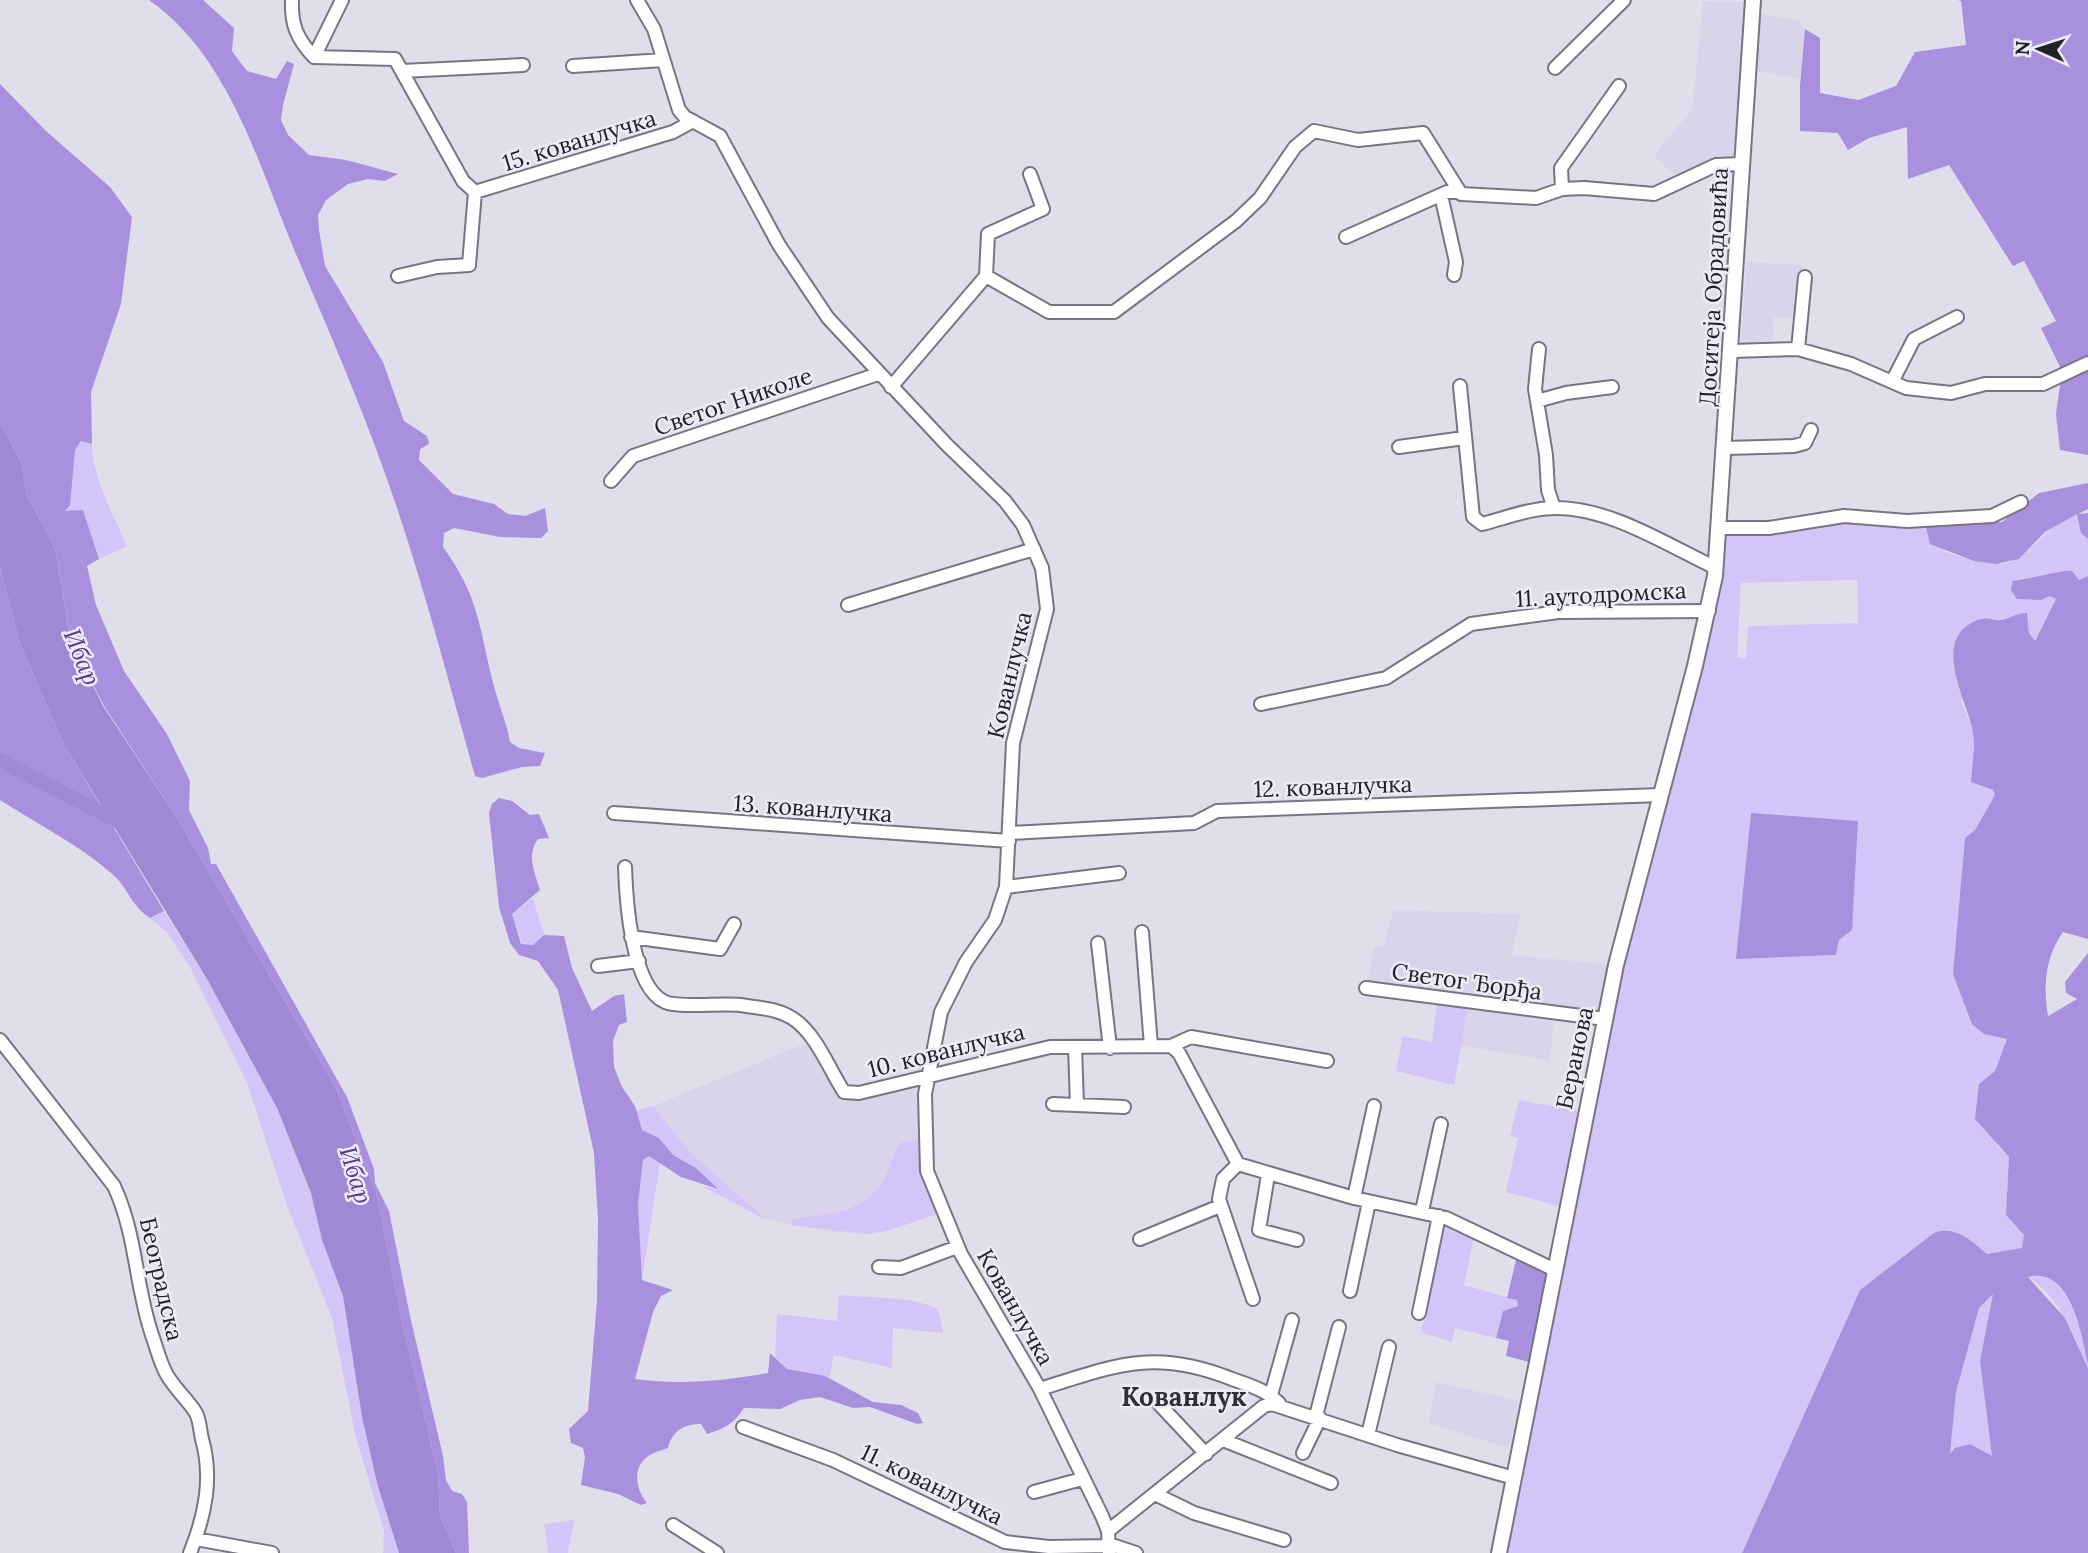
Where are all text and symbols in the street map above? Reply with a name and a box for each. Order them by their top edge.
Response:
north arrow [2004,14,2074,84]
text: N [2010,40,2034,56]
street label: 15. кованлучка [499,103,659,177]
street label: Доситеја Обрадовића [1692,167,1734,407]
street label: Светог Николе [650,360,816,442]
street label: 11. аутодромска [1515,575,1687,613]
street label: Кованлучка [980,608,1038,741]
water label: Ибар [57,624,107,690]
street label: 12. кованлучка [1253,769,1413,803]
street label: 13. кованлучка [732,788,894,828]
street label: Светог Ђорђа [1390,956,1544,1006]
street label: Беранова [1549,1004,1599,1112]
street label: 10. кованлучка [865,1016,1027,1083]
water label: Ибар [333,1143,379,1207]
street label: Београдска [134,1214,190,1344]
street label: Кованлучка [971,1244,1061,1371]
district label: Кованлук [1121,1380,1247,1413]
street label: 11. кованлучка [856,1437,1008,1531]

